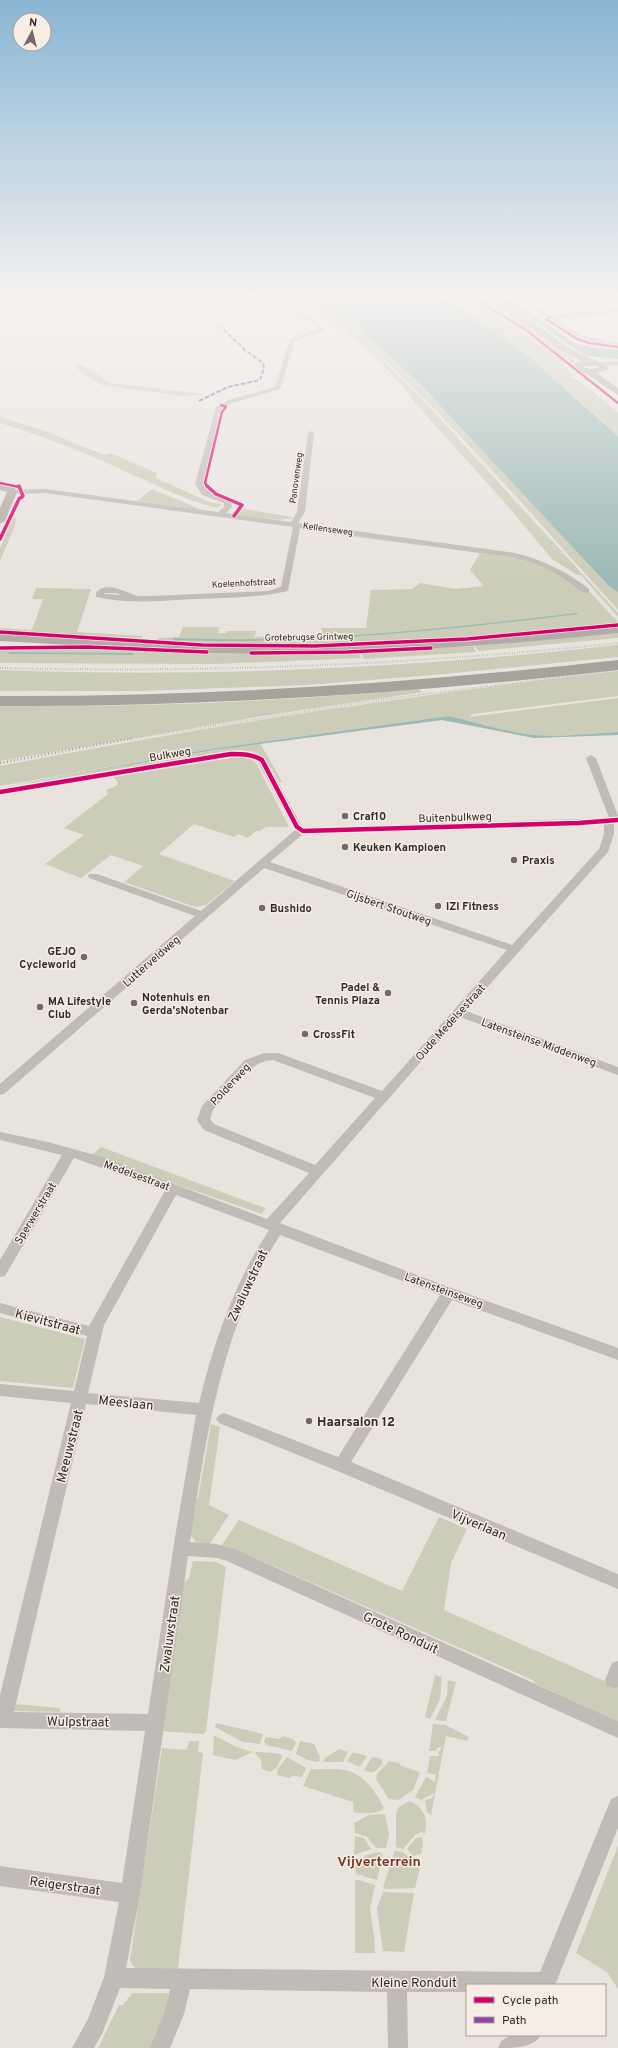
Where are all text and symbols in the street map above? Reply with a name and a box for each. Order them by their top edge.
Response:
north arrow [12,12,52,52]
text: N [28,16,38,30]
street label: Panovenweg [287,452,306,504]
street label: Kellenseweg [302,521,354,538]
street label: Koelenhofstraat [212,576,276,591]
street label: Grotebrugse Grintweg [265,631,353,644]
street label: Bulkweg [148,744,192,766]
place label: Craf10 [353,810,386,824]
street label: Buitenbulkweg [418,810,492,826]
marker: Craf10 [340,811,350,821]
place label: Keuken Kampioen [353,841,446,855]
marker: Keuken Kampioen [340,842,350,852]
place label: Praxis [522,854,555,868]
marker: Praxis [509,855,519,865]
street label: Gijsbert Stoutweg [344,887,433,929]
place label: IZI Fitness [446,900,499,914]
marker: IZI Fitness [433,901,443,911]
place label: Bushido [270,902,312,916]
marker: Bushido [257,903,267,913]
street label: Lutterveldweg [120,933,183,990]
place label: GEJO Cycleworld [19,945,76,972]
marker: GEJO Cycleworld [79,952,89,962]
place label: Padel & Tennis Plaza [315,981,380,1008]
street label: Oude Medelsestraat [413,982,489,1064]
marker: Padel & Tennis Plaza [383,988,393,998]
place label: Notenhuis en Gerda'sNotenbar [142,991,229,1018]
place label: MA Lifestyle Club [48,995,111,1022]
marker: Notenhuis en Gerda'sNotenbar [129,998,139,1008]
marker: MA Lifestyle Club [35,1002,45,1012]
street label: Latensteinse Middenweg [479,1016,598,1070]
place label: CrossFit [313,1028,355,1042]
marker: CrossFit [300,1029,310,1039]
street label: Polderweg [208,1061,254,1109]
street label: Medelsestraat [102,1158,172,1194]
street label: Sperwerstraat [12,1180,60,1247]
street label: Zwaluwstraat [225,1247,272,1324]
street label: Latensteinseweg [402,1270,485,1312]
street label: Kievitstraat [13,1307,82,1339]
street label: Meeslaan [97,1393,154,1415]
street label: Meeuwstraat [54,1408,88,1485]
place label: Haarsalon 12 [317,1415,395,1431]
marker: Haarsalon 12 [304,1416,314,1426]
street label: Vijverlaan [448,1507,508,1545]
street label: Zwaluwstraat [158,1595,184,1674]
street label: Grote Ronduit [360,1609,441,1658]
street label: Wulpstraat [47,1714,109,1732]
district label: Vijverterrein [337,1854,421,1871]
street label: Reigerstraat [28,1874,101,1900]
street label: Kleine Ronduit [371,1976,457,1992]
legend [466,1984,606,2036]
text: Cycle path [502,1993,559,2009]
text: Path [502,2013,527,2029]

